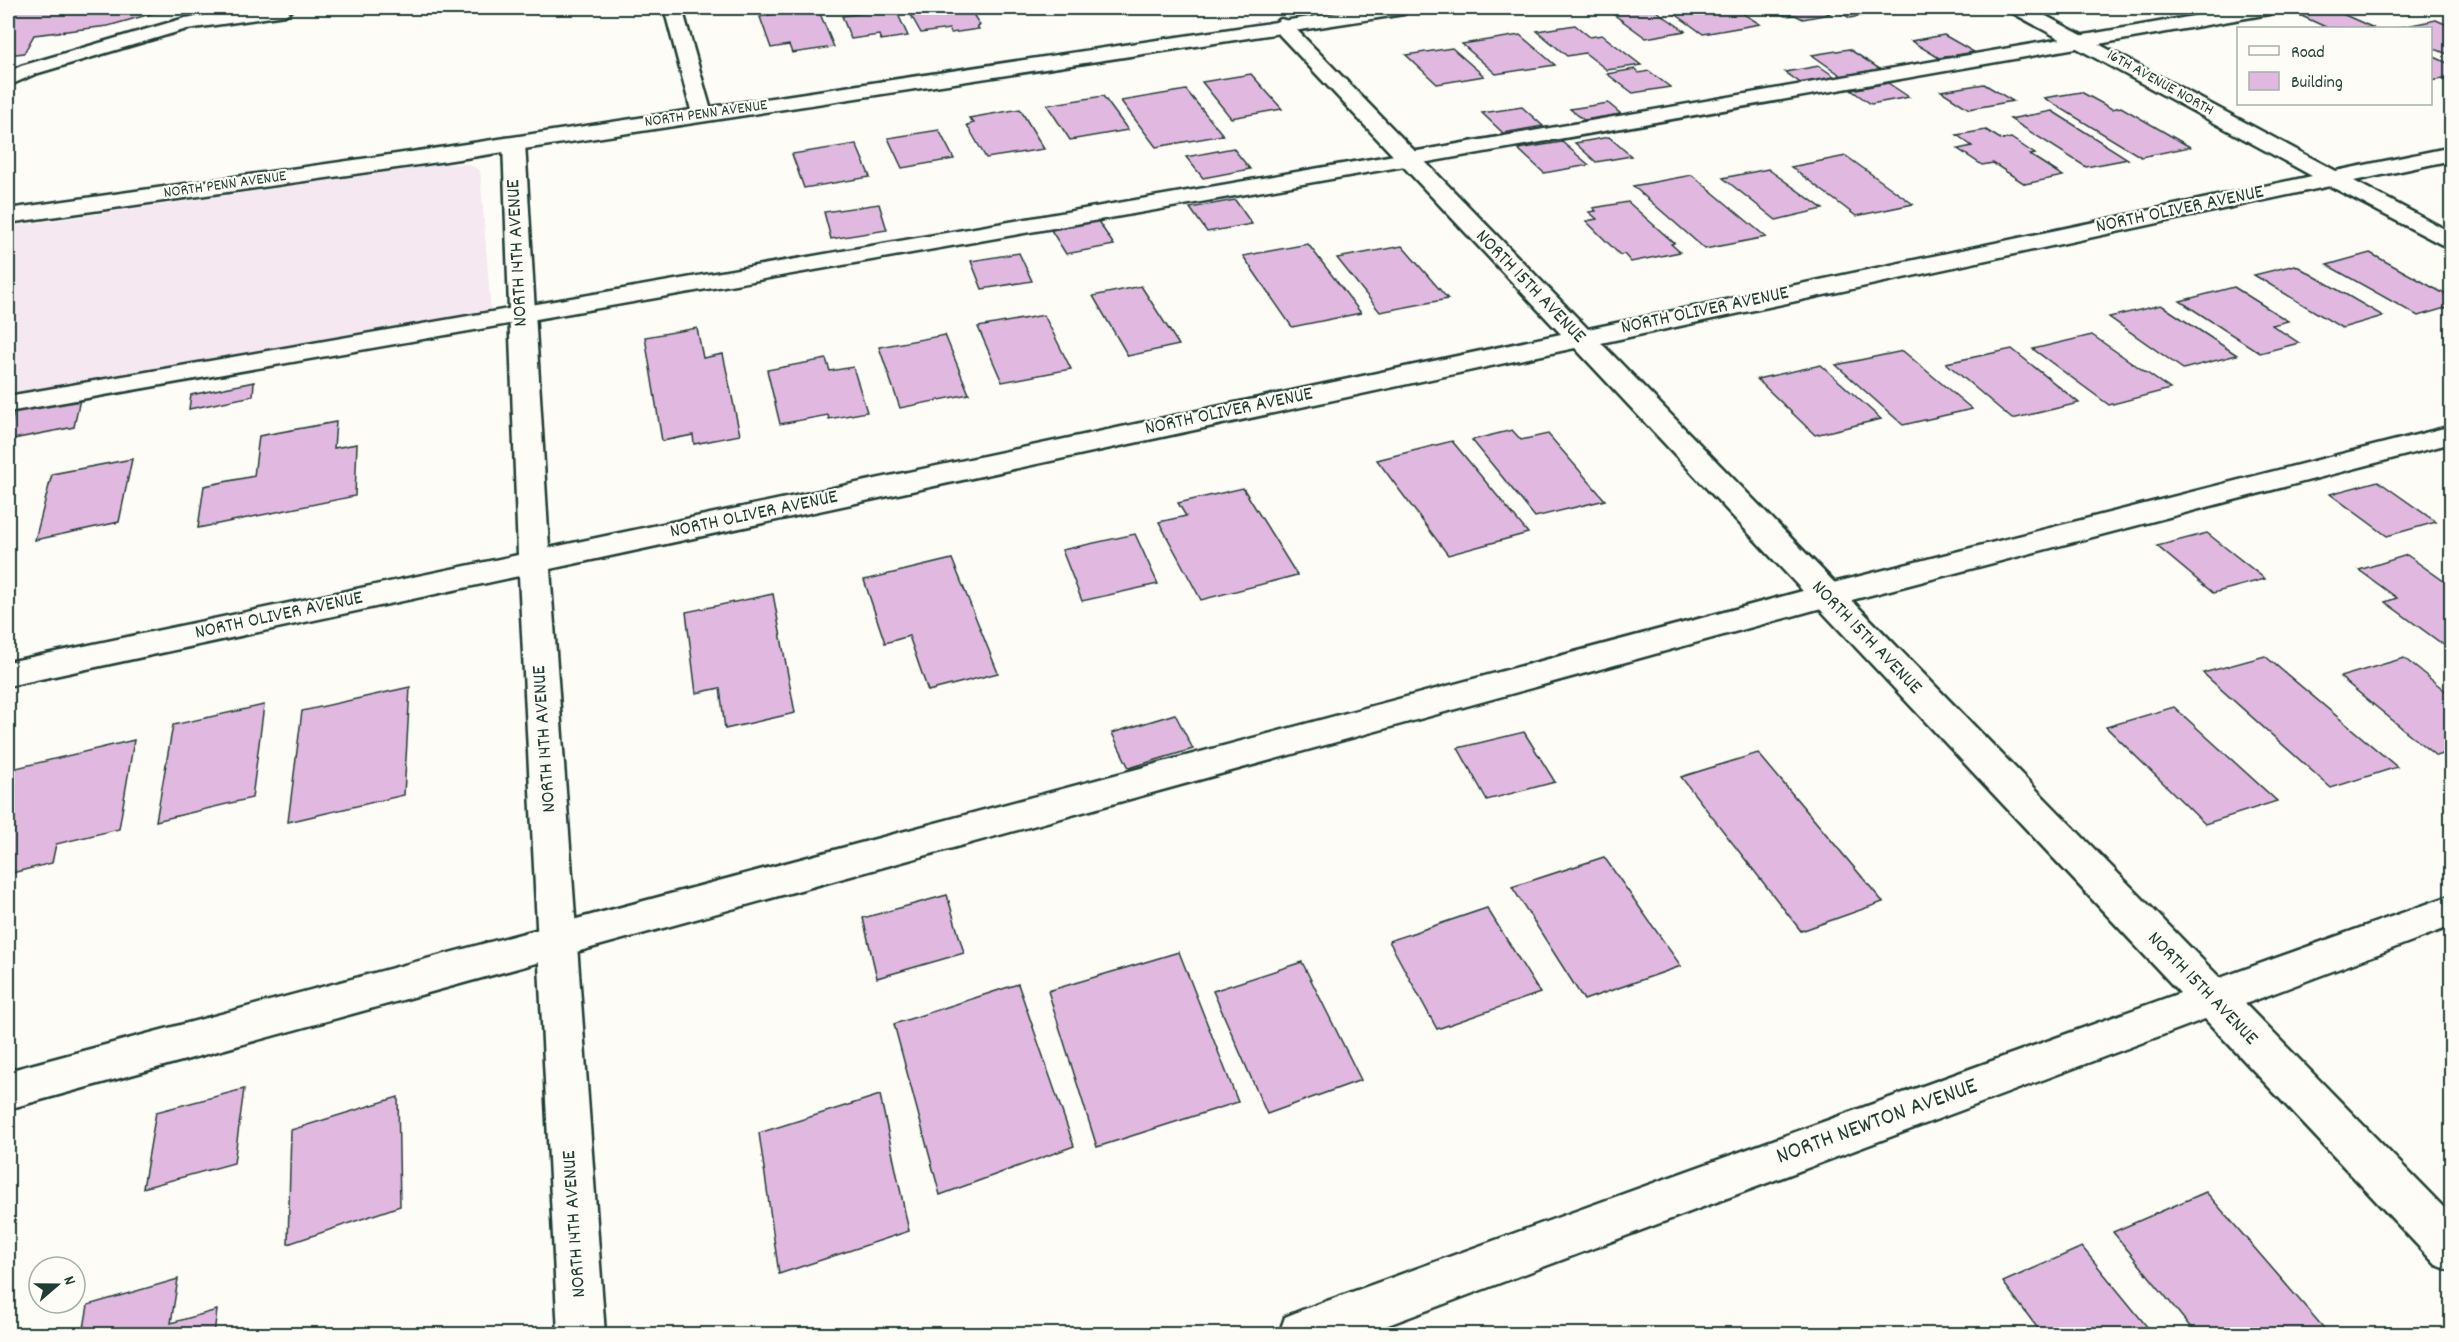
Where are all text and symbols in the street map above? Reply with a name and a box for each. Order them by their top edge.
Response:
legend [2237,27,2432,105]
text: Road [2291,41,2325,66]
street label: 16TH AVENUE NORTH [2102,44,2218,122]
text: Building [2291,71,2343,96]
street label: NORTH PENN AVENUE [643,94,770,134]
street label: NORTH PENN AVENUE [162,165,289,205]
street label: NORTH 14TH AVENUE [500,179,536,327]
street label: NORTH OLIVER AVENUE [2093,179,2267,241]
street label: NORTH 15TH AVENUE [1468,224,1592,350]
street label: NORTH OLIVER AVENUE [1618,280,1792,342]
street label: NORTH OLIVER AVENUE [1142,381,1316,443]
street label: NORTH OLIVER AVENUE [667,484,841,546]
street label: NORTH 15TH AVENUE [1804,575,1928,701]
street label: NORTH OLIVER AVENUE [192,585,366,647]
street label: NORTH 14TH AVENUE [526,664,564,814]
street label: NORTH 15TH AVENUE [2140,926,2264,1052]
street label: NORTH NEWTON AVENUE [1772,1070,1982,1174]
street label: NORTH 14TH AVENUE [556,1149,594,1299]
north arrow [27,1255,87,1315]
text: N [57,1273,81,1288]

